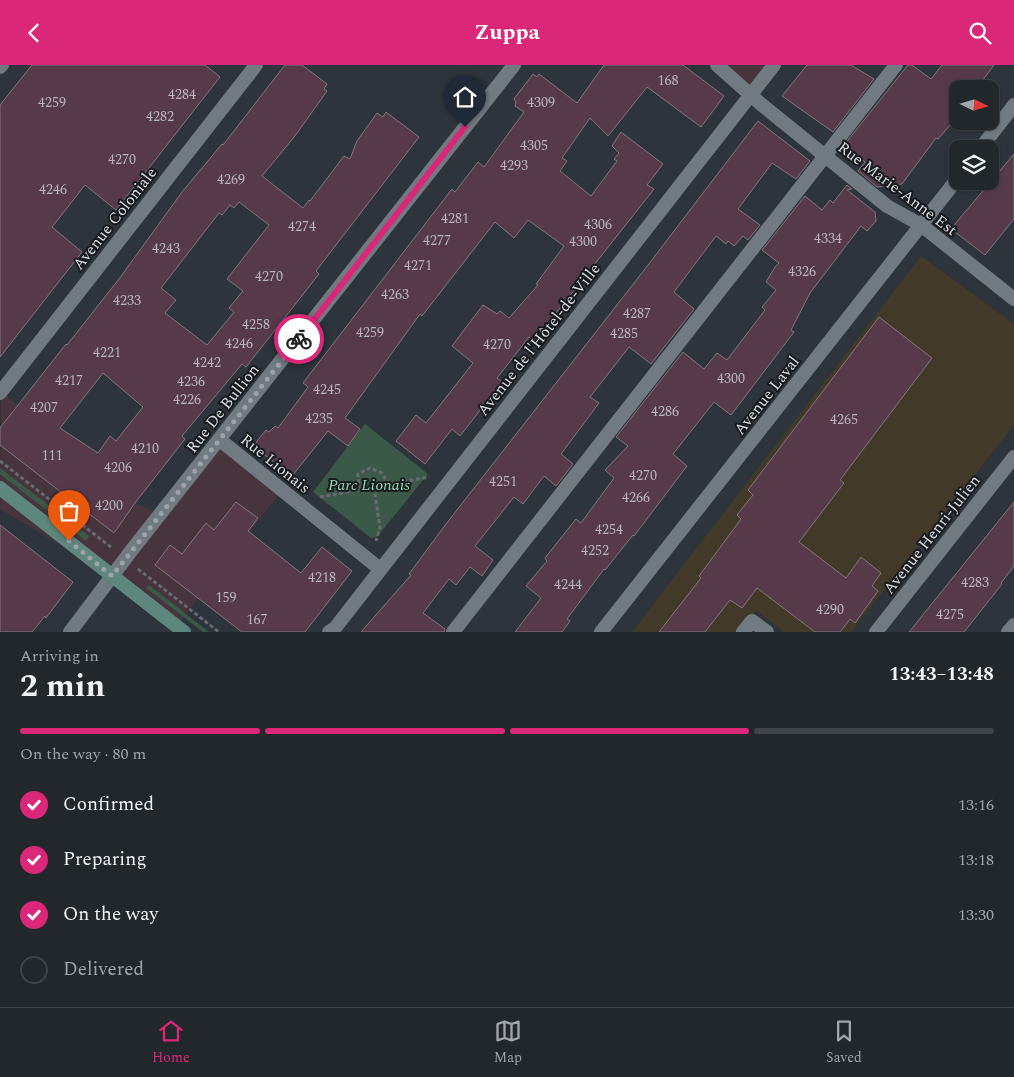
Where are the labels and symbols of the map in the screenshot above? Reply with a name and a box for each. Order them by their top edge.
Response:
house number: 168 [658,70,679,91]
pin [444,76,486,127]
north arrow [949,80,999,130]
house number: 4284 [168,84,196,105]
house number: 4259 [38,92,66,113]
house number: 4309 [527,92,555,113]
house number: 4282 [146,106,174,127]
house number: 4305 [520,135,548,156]
street label: Rue Marie-Anne Est [832,136,963,242]
house number: 4270 [108,149,136,170]
house number: 4293 [500,155,528,176]
street label: Avenue Coloniale [67,162,163,275]
house number: 4269 [217,169,245,190]
house number: 4246 [39,179,67,200]
house number: 4281 [441,208,469,229]
house number: 4306 [584,214,612,235]
house number: 4274 [288,216,316,237]
house number: 4334 [814,228,842,249]
house number: 4277 [423,230,451,251]
house number: 4300 [569,231,597,252]
house number: 4243 [152,238,180,259]
house number: 4271 [404,255,432,276]
street label: Avenue de l'Hôtel-de-Ville [471,258,606,421]
house number: 4326 [788,261,816,282]
house number: 4270 [255,266,283,287]
house number: 4263 [381,284,409,305]
house number: 4233 [113,290,141,311]
house number: 4287 [623,303,651,324]
house number: 4258 [242,314,270,335]
courier [274,314,324,364]
house number: 4259 [356,322,384,343]
house number: 4285 [610,323,638,344]
house number: 4246 [225,333,253,354]
house number: 4270 [483,334,511,355]
house number: 4221 [93,342,121,363]
street label: Avenue Laval [728,351,805,440]
house number: 4242 [193,352,221,373]
street label: Rue De Bullion [180,359,265,458]
house number: 4300 [717,368,745,389]
house number: 4217 [55,370,83,391]
house number: 4236 [177,371,205,392]
house number: 4245 [313,379,341,400]
house number: 4226 [173,389,201,410]
house number: 4207 [30,397,58,418]
house number: 4286 [651,401,679,422]
house number: 4235 [305,408,333,429]
house number: 4265 [830,409,858,430]
street label: Rue Lionais [235,428,316,500]
house number: 4210 [131,438,159,459]
house number: 111 [42,445,63,466]
house number: 4206 [104,457,132,478]
house number: 4270 [629,465,657,486]
street label: Avenue Henri-Julien [877,470,986,600]
house number: 4251 [489,471,517,492]
park label: Parc Lionais [328,473,410,497]
house number: 4266 [622,487,650,508]
pin [48,490,90,541]
house number: 4200 [95,495,123,516]
house number: 4254 [595,519,623,540]
house number: 4252 [581,540,609,561]
house number: 4218 [308,567,336,588]
house number: 4283 [961,572,989,593]
house number: 4244 [554,574,582,595]
house number: 159 [216,587,237,608]
house number: 4290 [816,599,844,620]
house number: 4275 [936,604,964,625]
house number: 167 [247,609,268,630]

